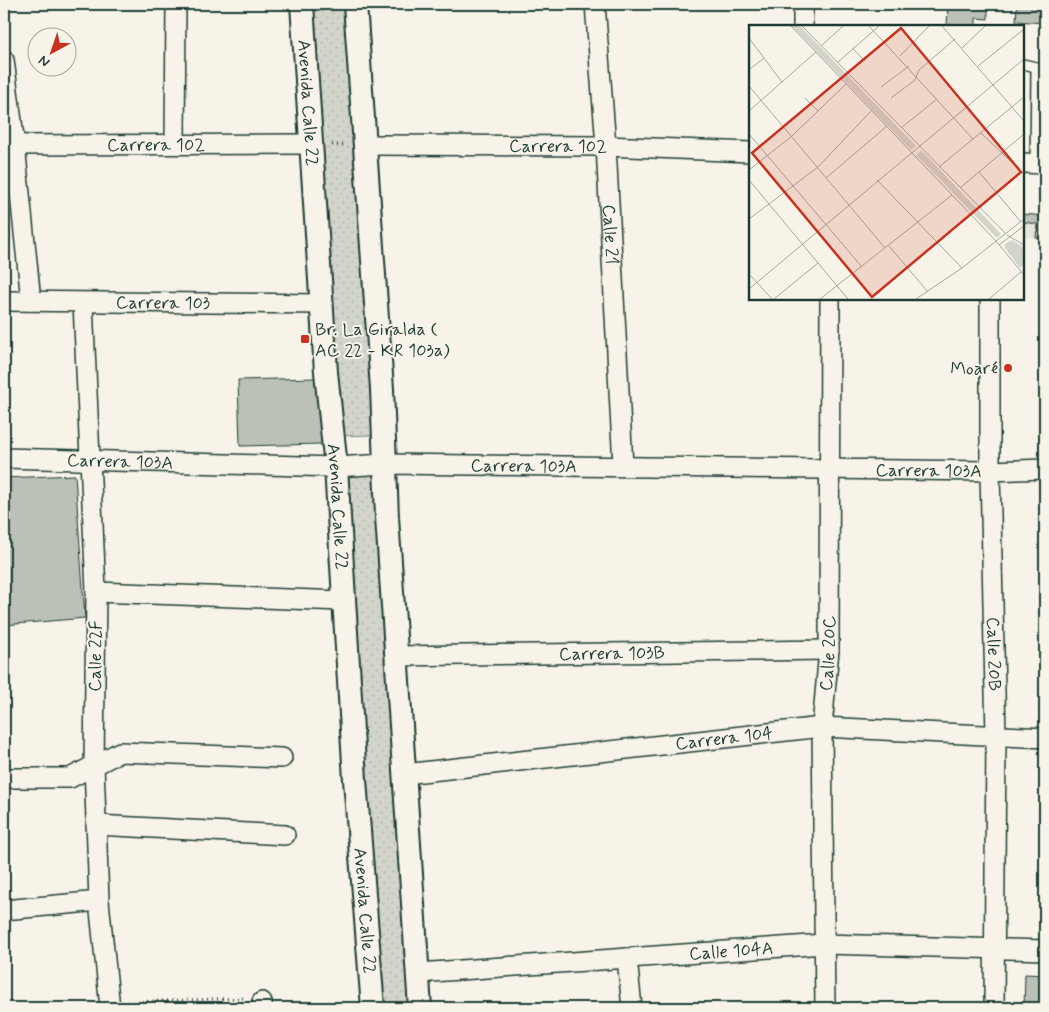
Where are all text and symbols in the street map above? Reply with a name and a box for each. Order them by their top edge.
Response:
inset map [749,25,1024,300]
north arrow [28,28,78,78]
street label: Avenida Calle 22 [291,39,324,167]
text: N [35,51,54,71]
street label: Carrera 102 [107,133,205,158]
street label: Carrera 102 [509,135,607,159]
street label: Calle 21 [596,204,623,265]
street label: Carrera 103 [116,291,210,316]
place label: Br. La Giralda ( AC 22 - KR 103a) [315,318,450,363]
marker: Br. La Giralda ( AC 22 - KR 103a) [299,333,311,345]
place label: Moaré [950,357,998,381]
marker: Moaré [1002,362,1014,374]
street label: Avenida Calle 22 [321,442,353,571]
street label: Carrera 103A [66,449,173,476]
street label: Carrera 103A [470,454,577,479]
street label: Carrera 103A [875,459,982,484]
street label: Calle 20C [814,615,842,692]
street label: Calle 20B [980,617,1006,691]
street label: Calle 22F [83,620,109,692]
street label: Carrera 103B [559,641,665,667]
street label: Carrera 104 [674,722,774,756]
street label: Avenida Calle 22 [347,847,381,975]
street label: Calle 104A [688,937,774,967]

